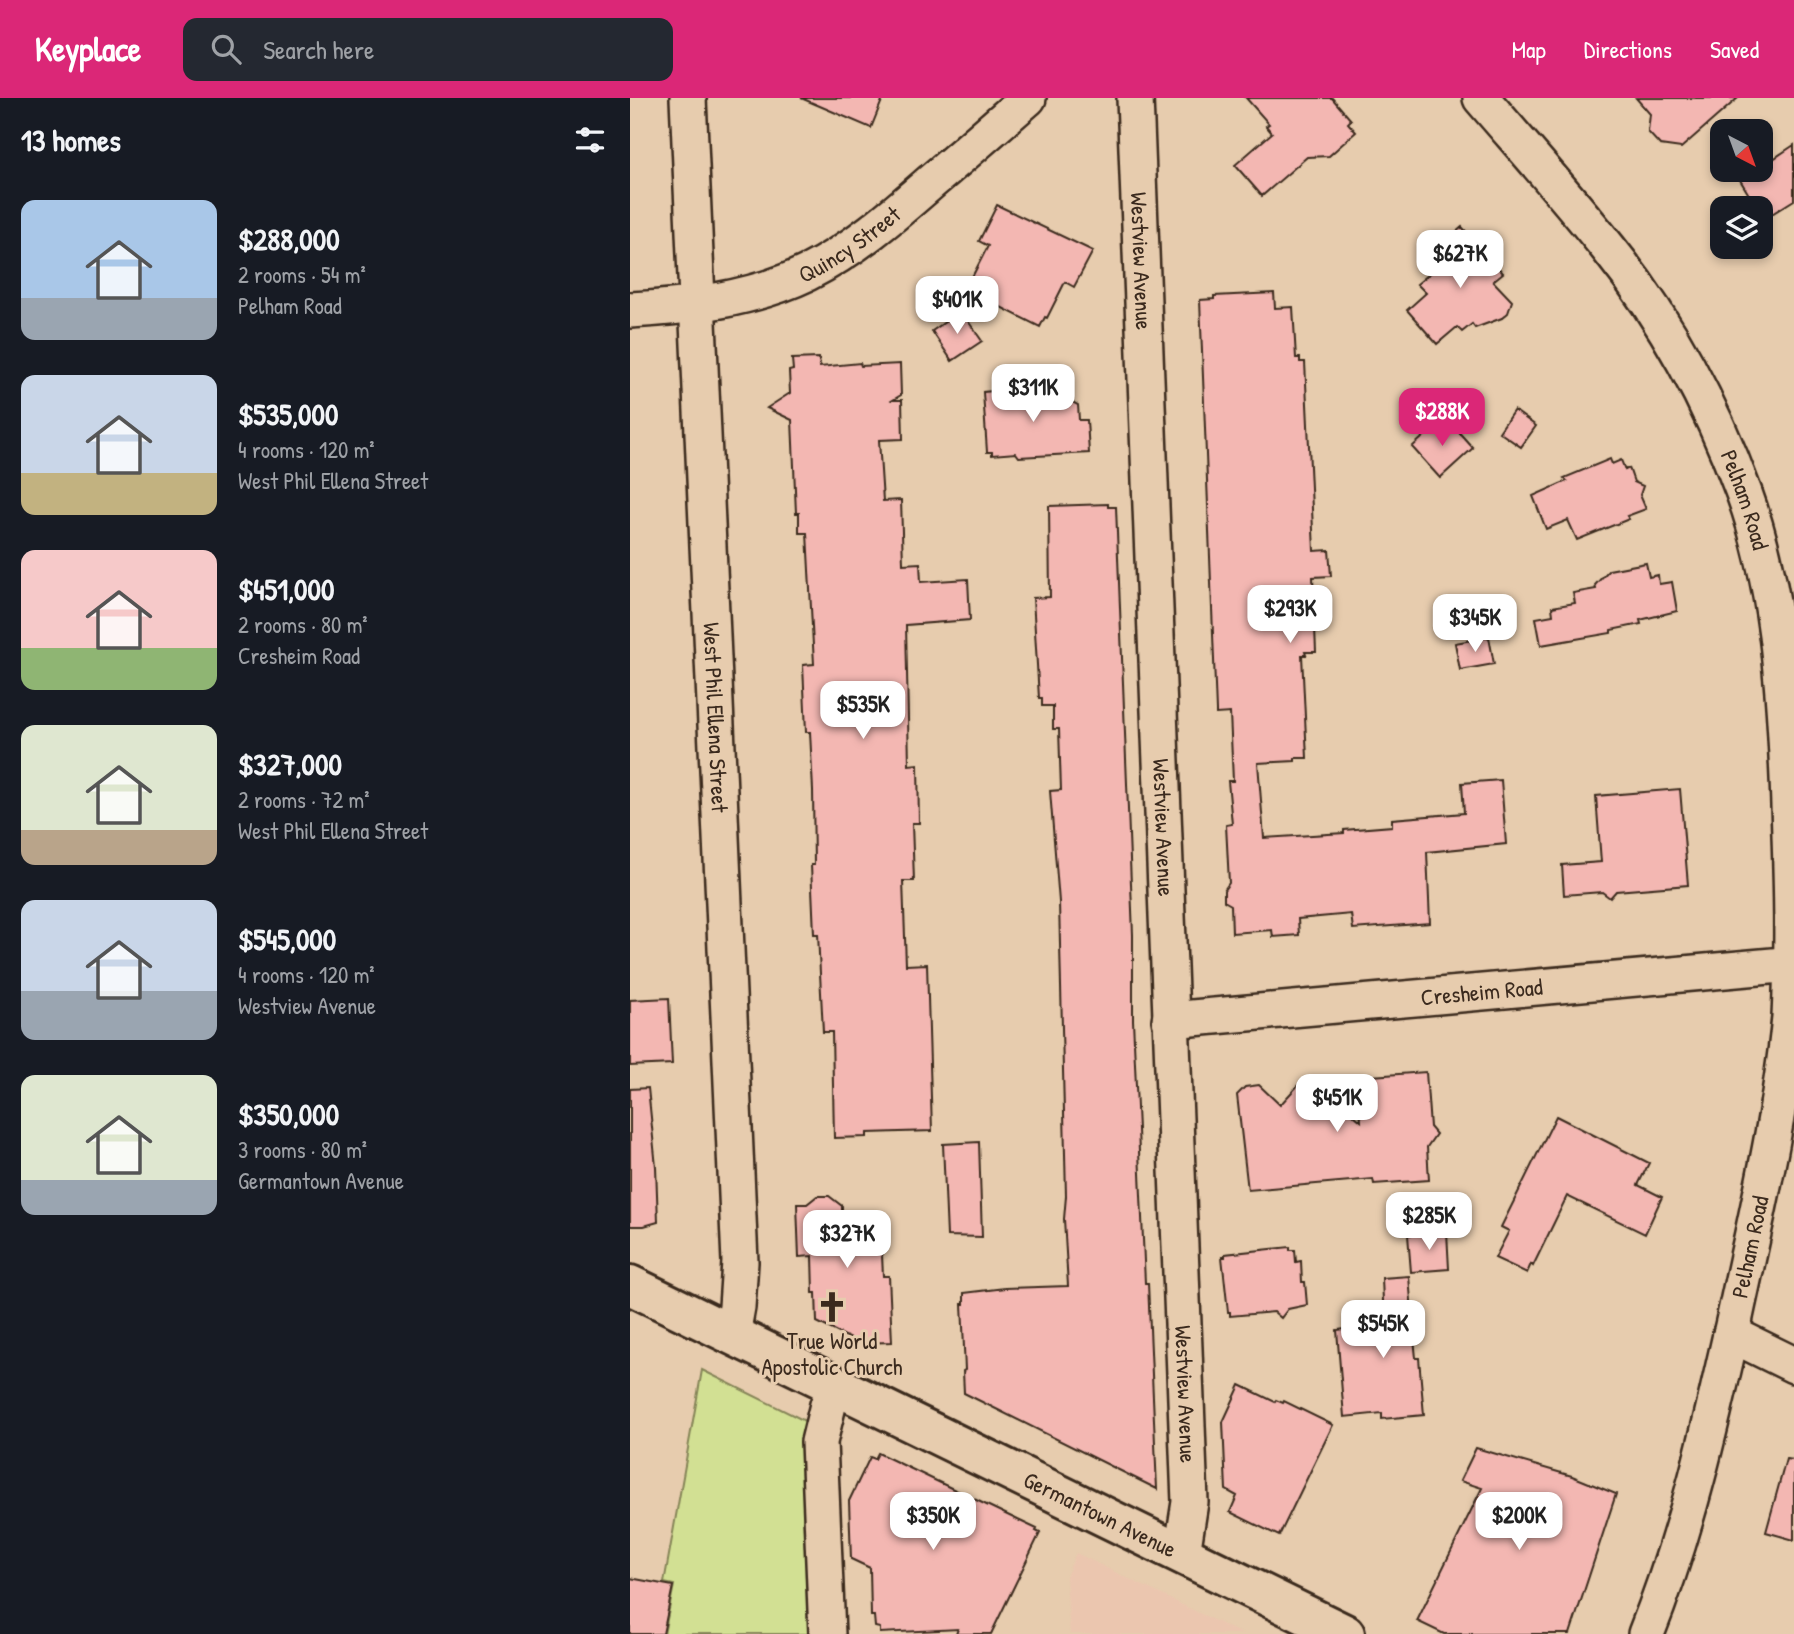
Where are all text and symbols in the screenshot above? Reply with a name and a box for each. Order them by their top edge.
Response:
search box [183,18,673,81]
text: Keyplace [35,27,141,71]
icon: search [207,30,245,68]
text: Search here [263,32,374,67]
text: Map [1512,33,1546,65]
text: Directions [1584,33,1672,65]
text: Saved [1710,33,1759,65]
north arrow [1710,119,1773,182]
map controls [1710,119,1773,259]
text: 13 homes [21,120,121,160]
icon: filters [571,121,609,159]
street label: Westview Avenue [1124,191,1160,330]
button: layers [1710,196,1773,259]
street label: Quincy Street [793,198,908,290]
text: $288,000 [238,219,340,259]
icon: home [77,228,161,312]
pin: $627K [1411,230,1509,290]
text: $627K [1432,237,1488,268]
text: 2 rooms · 54 m² [238,259,366,290]
pin: $401K [908,276,1006,336]
text: $401K [932,283,982,314]
text: Pelham Road [238,290,342,321]
pin: $311K [984,364,1082,424]
text: $311K [1008,371,1058,402]
pin: $288K [1393,388,1491,448]
text: $535,000 [238,394,338,434]
text: $288K [1415,395,1469,426]
icon: home [77,403,161,487]
text: 4 rooms · 120 m² [238,434,375,465]
street label: Pelham Road [1714,445,1777,553]
text: West Phil Ellena Street [238,465,428,496]
text: $451,000 [238,569,334,609]
icon: home [77,578,161,662]
pin: $293K [1241,586,1339,645]
text: $293K [1263,592,1317,623]
pin: $345K [1426,594,1524,654]
text: $345K [1449,601,1501,632]
text: 2 rooms · 80 m² [238,609,368,640]
street label: West Phil Ellena Street [696,622,736,814]
text: Cresheim Road [238,640,360,671]
pin: $535K [814,682,912,741]
text: $535K [836,688,890,719]
text: $327,000 [238,744,342,784]
icon: home [77,753,161,837]
street label: Westview Avenue [1146,758,1182,897]
text: 2 rooms · 72 m² [238,784,370,815]
text: West Phil Ellena Street [238,815,428,846]
text: $545,000 [238,919,336,959]
icon: home [77,928,161,1012]
text: 4 rooms · 120 m² [238,959,375,990]
street label: Cresheim Road [1419,971,1544,1012]
text: Westview Avenue [238,990,376,1021]
pin: $451K [1288,1074,1386,1134]
text: $451K [1312,1081,1362,1112]
text: $350,000 [238,1094,339,1134]
icon: home [77,1103,161,1187]
text: 3 rooms · 80 m² [238,1134,367,1165]
text: Germantown Avenue [238,1165,404,1196]
pin: $285K [1380,1192,1478,1252]
street label: Pelham Road [1724,1193,1775,1301]
text: $285K [1402,1199,1456,1230]
pin: $327K [798,1210,896,1270]
text: $327K [819,1217,875,1248]
church icon: True World Apostolic Church [815,1290,849,1324]
pin: $545K [1334,1300,1432,1360]
text: $545K [1357,1307,1409,1338]
street label: Westview Avenue [1168,1324,1204,1464]
place label: True World Apostolic Church [762,1325,903,1382]
street label: Germantown Avenue [1019,1464,1182,1564]
pin: $350K [884,1492,982,1552]
pin: $200K [1470,1492,1568,1552]
text: $350K [906,1499,960,1530]
text: $200K [1491,1499,1547,1530]

